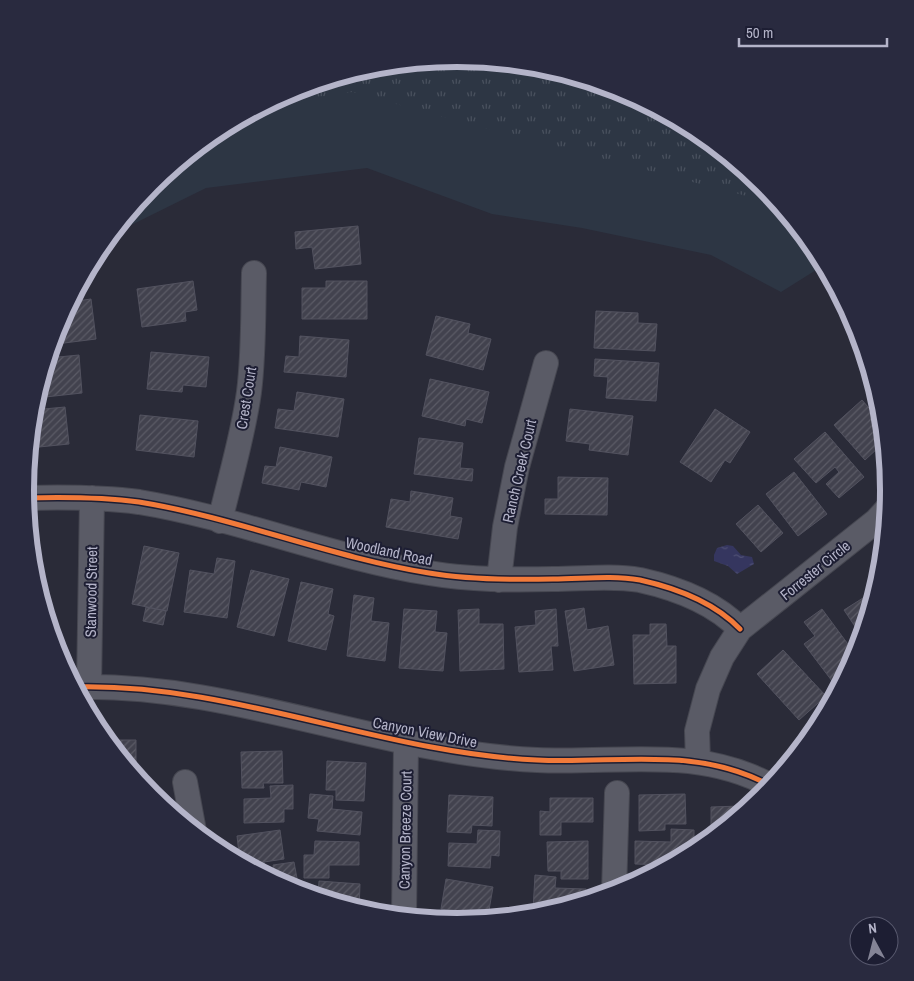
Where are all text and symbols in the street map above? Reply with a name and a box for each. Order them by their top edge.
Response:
scale bar [739,15,886,47]
text: 50 m [746,22,773,43]
street label: Crest Court [231,365,261,431]
street label: Ranch Creek Court [497,417,541,525]
street label: Woodland Road [344,532,434,570]
street label: Forrester Circle [775,535,855,605]
street label: Stanwood Street [80,546,102,638]
street label: Canyon View Drive [371,712,479,752]
street label: Canyon Breeze Court [393,770,417,889]
north arrow [849,916,899,966]
text: N [867,919,878,938]

